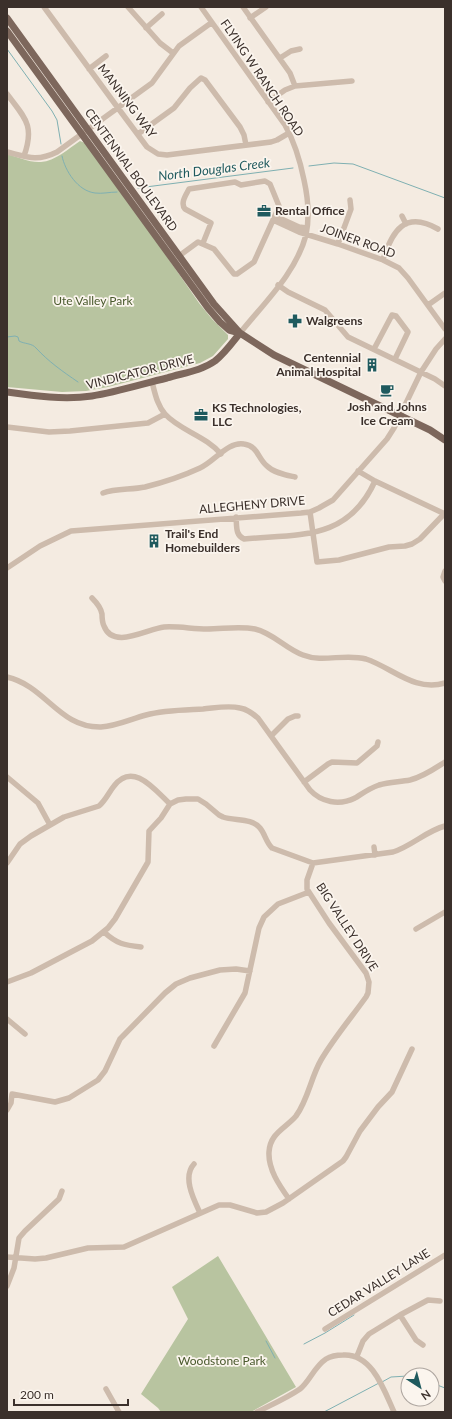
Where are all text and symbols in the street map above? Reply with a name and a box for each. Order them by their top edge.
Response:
street label: FLYING W RANCH ROAD [218,16,307,139]
street label: MANNING WAY [95,61,160,141]
street label: CENTENNIAL BOULEVARD [82,105,181,234]
water label: North Douglas Creek [157,154,272,184]
office icon: Rental Office [256,203,272,219]
place label: Rental Office [275,203,345,218]
street label: JOINER ROAD [319,220,398,261]
park label: Ute Valley Park [53,293,134,308]
pharmacy icon: Walgreens [287,313,303,329]
place label: Walgreens [306,313,362,328]
place label: Centennial Animal Hospital [275,350,361,379]
street label: VINDICATOR DRIVE [85,351,195,392]
building icon: Centennial Animal Hospital [364,357,380,373]
cafe icon: Josh and Johns Ice Cream [379,382,395,398]
place label: Josh and Johns Ice Cream [347,399,427,428]
place label: KS Technologies, LLC [212,400,302,429]
office icon: KS Technologies, LLC [193,407,209,423]
street label: ALLEGHENY DRIVE [198,492,306,517]
place label: Trail's End Homebuilders [165,526,240,555]
building icon: Trail's End Homebuilders [146,533,162,549]
street label: BIG VALLEY DRIVE [313,880,382,974]
street label: CEDAR VALLEY LANE [325,1245,433,1320]
park label: Woodstone Park [178,1353,267,1368]
north arrow [400,1367,440,1407]
scale bar [14,1381,128,1407]
text: 200 m [20,1387,54,1402]
text: N [419,1388,433,1403]

